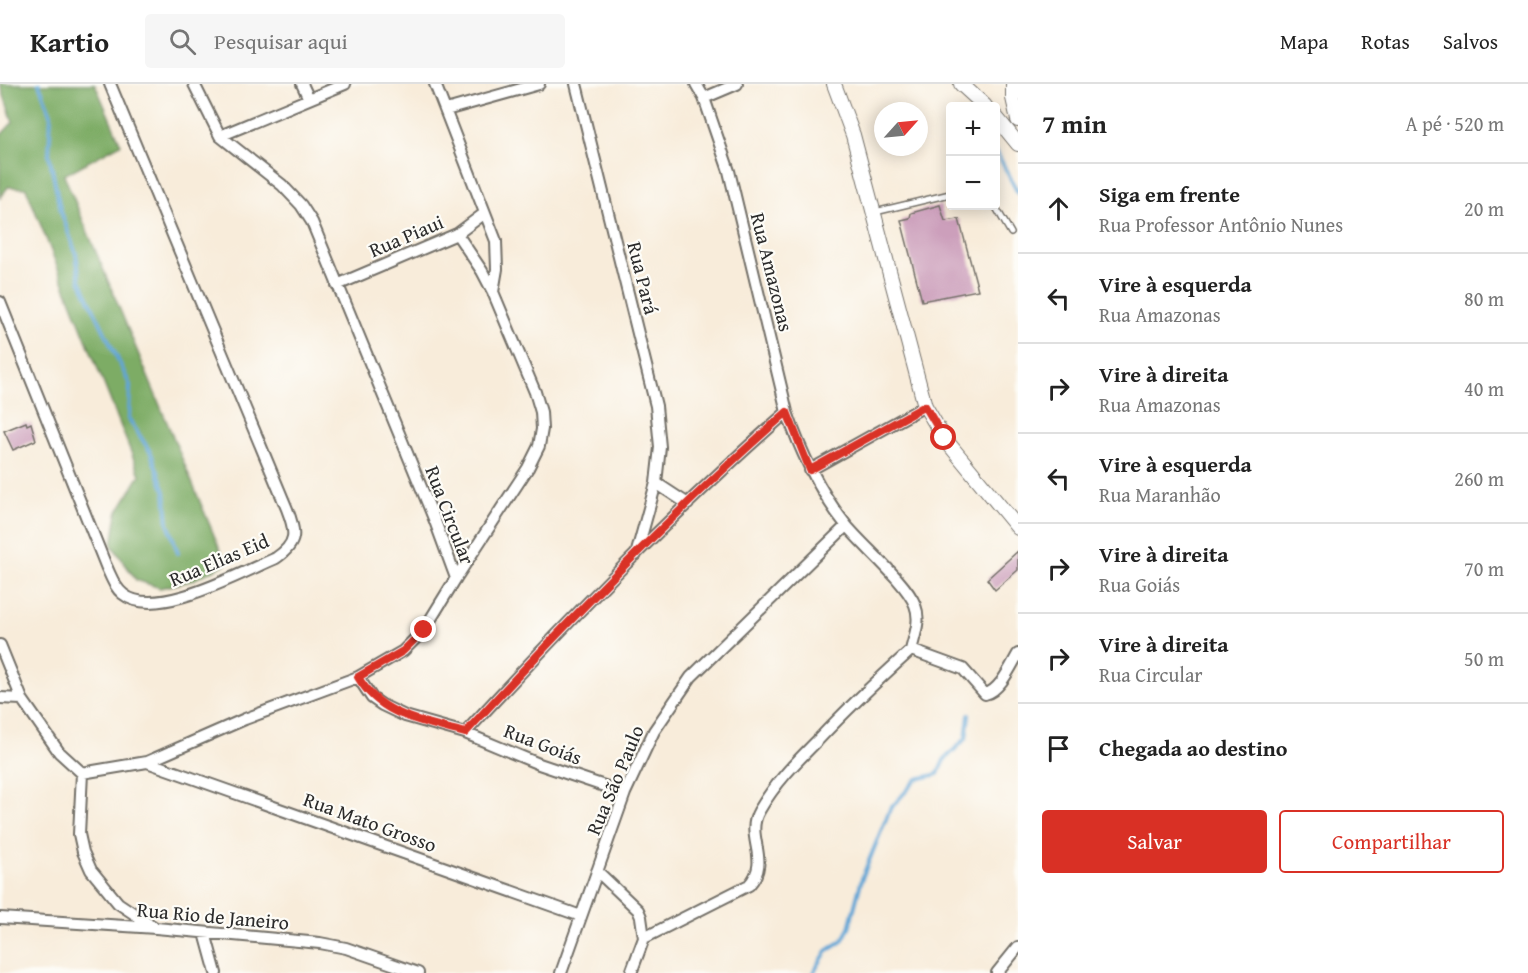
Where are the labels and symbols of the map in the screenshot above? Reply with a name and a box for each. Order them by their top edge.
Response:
north arrow [874,102,928,156]
street label: Rua Piaui [364,207,448,264]
street label: Rua Amazonas [744,209,801,334]
street label: Rua Pará [620,238,667,318]
route start [930,424,956,450]
street label: Rua Circular [418,461,483,568]
street label: Rua Elias Eid [164,525,273,594]
route end [410,616,436,642]
street label: Rua Goiás [500,715,586,772]
street label: Rua São Paulo [578,720,651,839]
street label: Rua Mato Grosso [300,784,441,859]
street label: Rua Rio de Janeiro [136,894,290,937]

